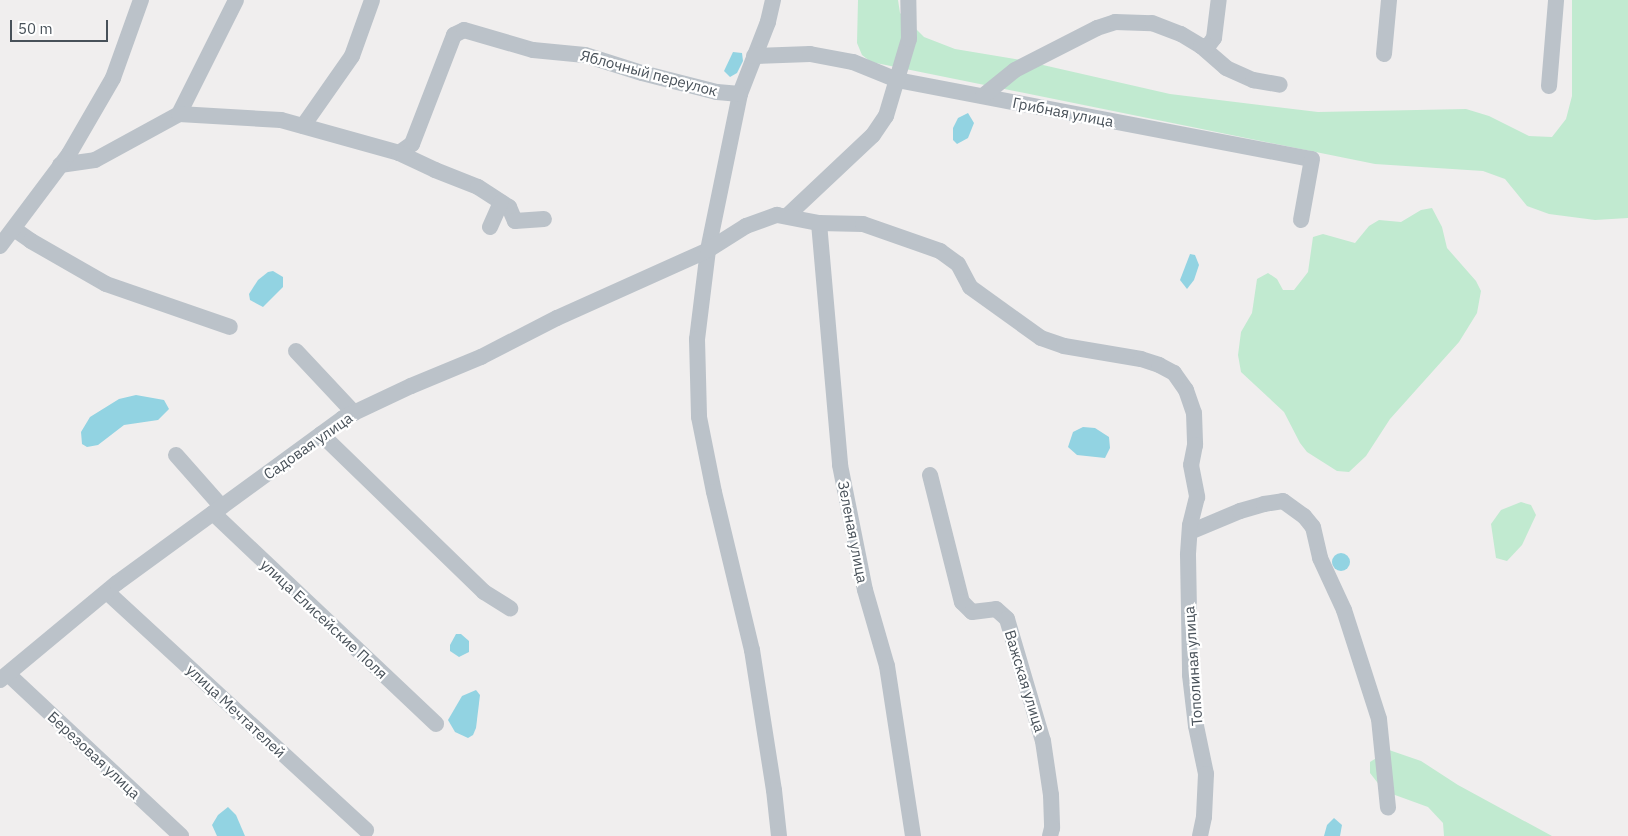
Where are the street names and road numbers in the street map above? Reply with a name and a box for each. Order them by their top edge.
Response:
street label: Яблочный переулок [579,46,719,100]
street label: Грибная улица [1011,93,1115,131]
street label: Садовая улица [260,409,356,483]
street label: Зеленая улица [834,479,872,585]
street label: улица Елисейские Поля [257,555,391,683]
street label: Тополиная улица [1180,605,1206,727]
street label: Важская улица [1001,628,1049,734]
street label: улица Мечтателей [183,660,289,762]
street label: Березовая улица [44,707,144,803]

